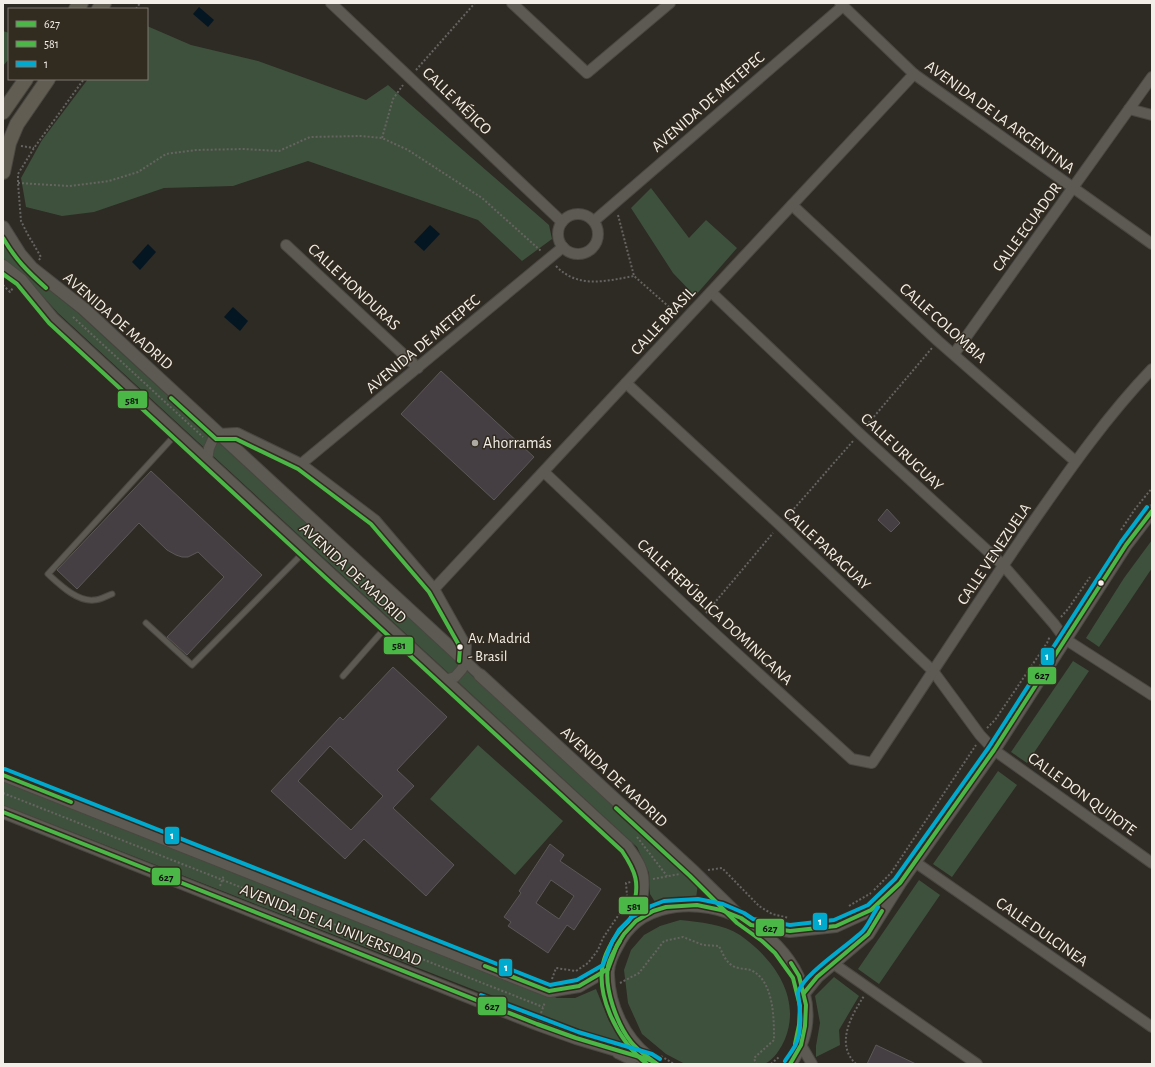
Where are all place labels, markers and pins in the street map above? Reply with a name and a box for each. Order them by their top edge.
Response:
place label: Ahorramás [483,435,552,451]
marker: Ahorramás [470,438,480,448]
unlabelled marker [1096,578,1106,588]
place label: Av. Madrid - Brasil [468,631,530,664]
marker: Av. Madrid - Brasil [455,642,465,652]

